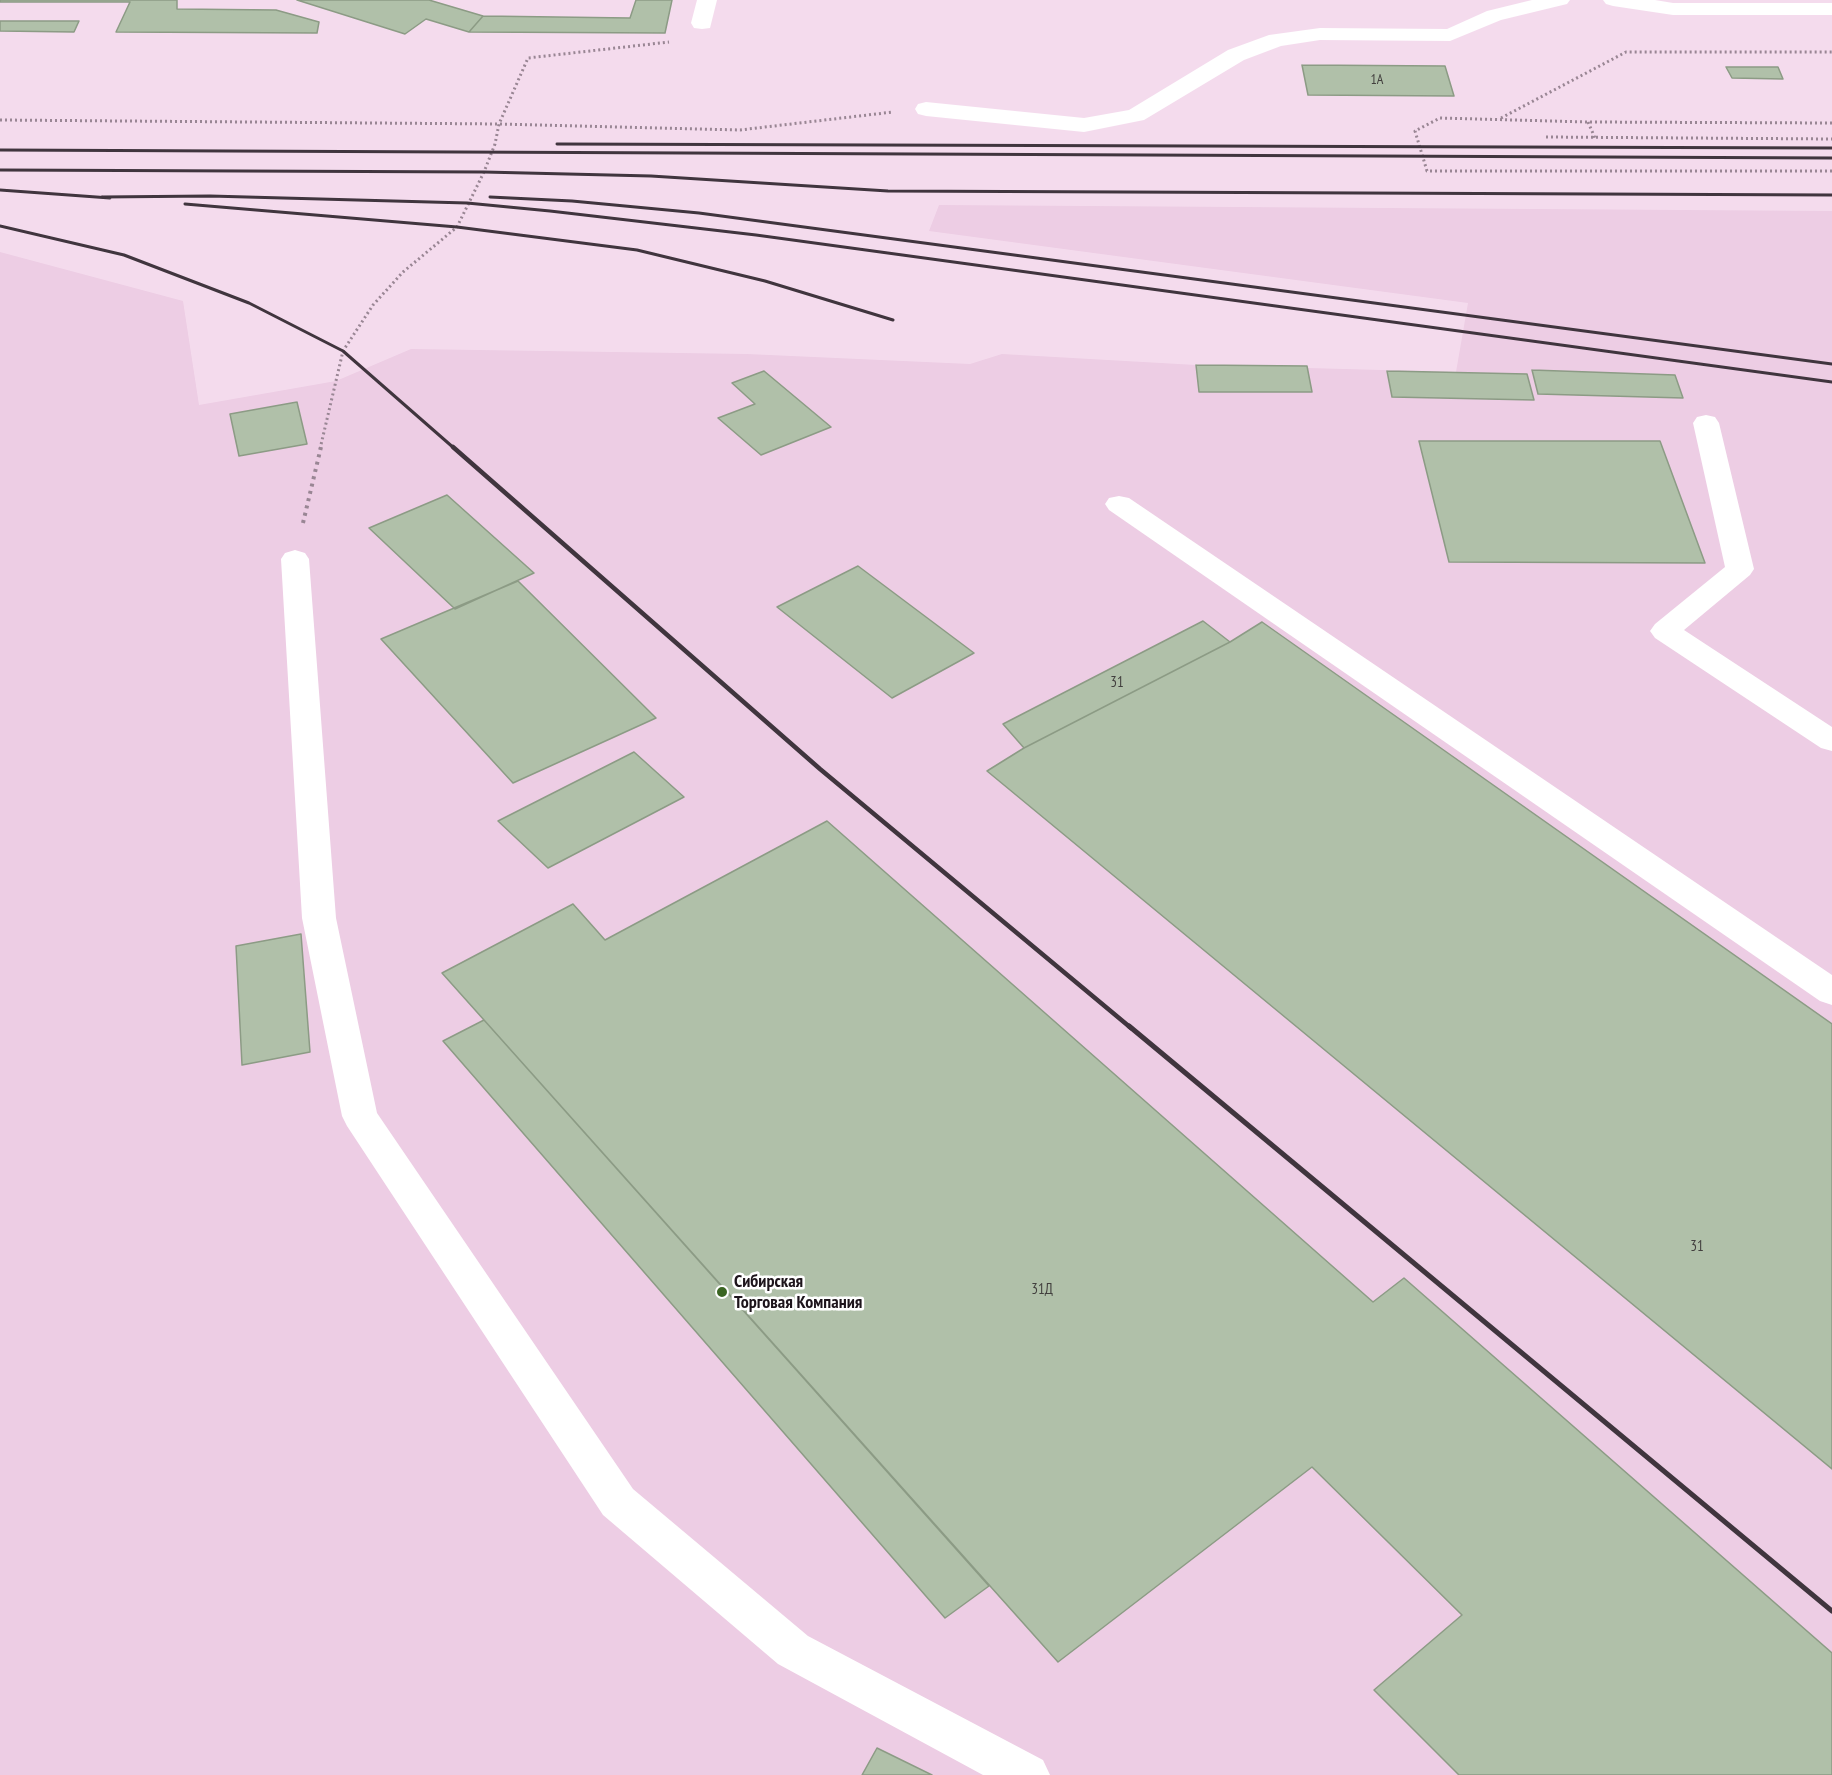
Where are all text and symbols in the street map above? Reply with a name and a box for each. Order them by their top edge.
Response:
house number: 1А [1371,72,1383,88]
house number: 31 [1110,674,1124,692]
house number: 31 [1690,1238,1704,1256]
place label: Сибирская Торговая Компания [734,1271,862,1314]
house number: 31Д [1031,1281,1053,1299]
marker: Сибирская Торговая Компания [715,1285,729,1299]

